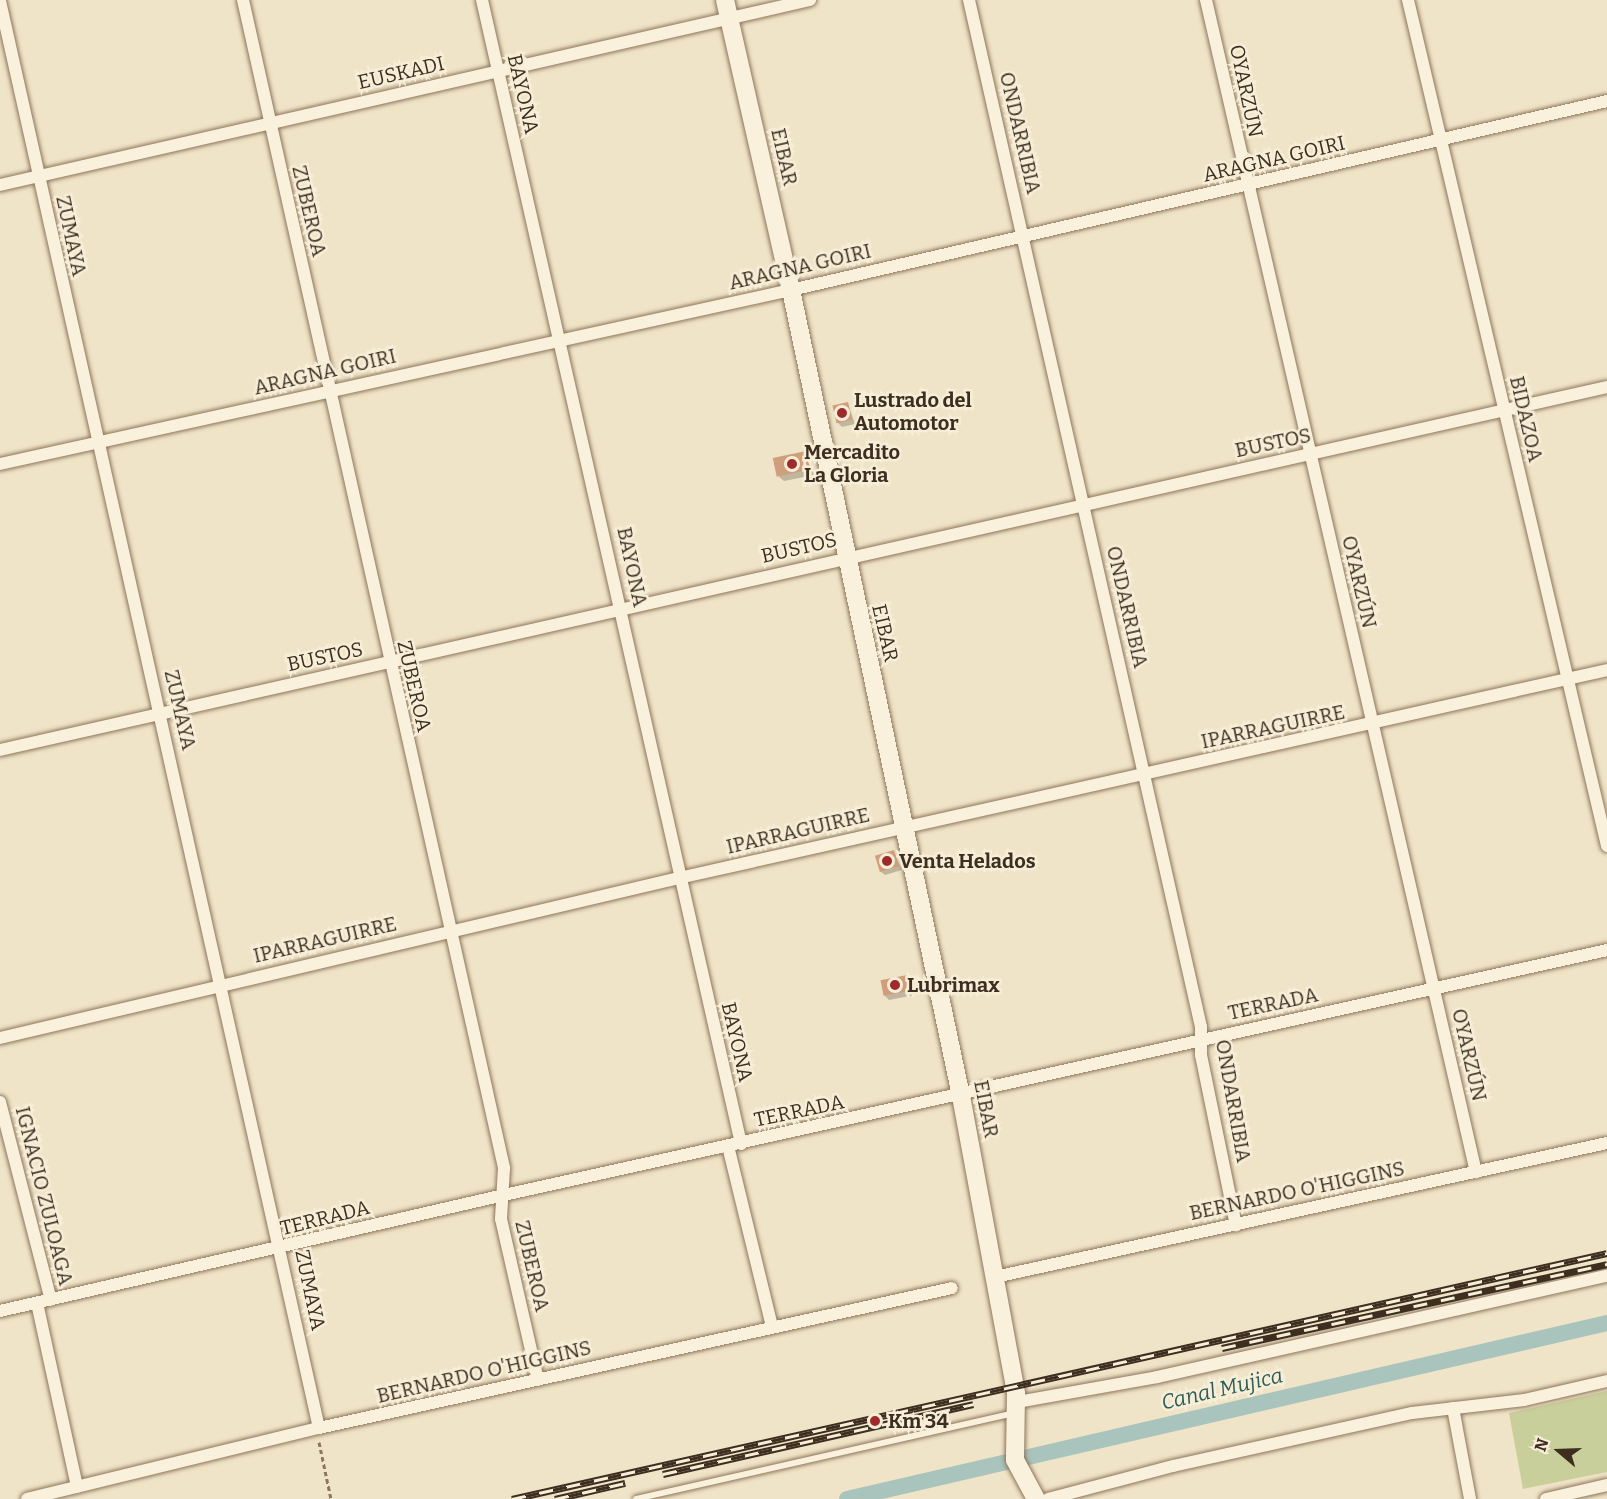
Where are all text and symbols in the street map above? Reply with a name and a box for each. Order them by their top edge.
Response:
street label: OYARZÚN [1224,42,1268,140]
street label: EUSKADI [355,51,447,95]
street label: BAYONA [502,52,544,136]
street label: ONDARRIBIA [994,70,1046,196]
street label: EIBAR [766,126,802,188]
street label: ARAGNA GOIRI [1201,131,1347,187]
street label: ZUBEROA [287,163,331,259]
street label: ZUMAYA [51,194,91,278]
street label: ARAGNA GOIRI [727,239,873,295]
street label: ARAGNA GOIRI [252,344,398,400]
street label: BIDAZOA [1504,374,1548,464]
place label: Lustrado del Automotor [854,389,972,436]
marker: Lustrado del Automotor [835,406,849,420]
street label: BUSTOS [1233,423,1313,463]
place label: Mercadito La Gloria [804,440,900,487]
marker: Mercadito La Gloria [785,457,799,471]
street label: BAYONA [612,525,652,609]
street label: BUSTOS [759,528,839,568]
street label: OYARZÚN [1337,533,1381,631]
street label: ONDARRIBIA [1101,544,1153,670]
street label: EIBAR [867,602,903,664]
street label: BUSTOS [285,637,365,677]
street label: ZUBEROA [392,638,436,734]
street label: ZUMAYA [159,667,201,753]
street label: IPARRAGUIRRE [1199,700,1347,754]
street label: IPARRAGUIRRE [724,803,872,859]
place label: Venta Helados [899,849,1036,873]
marker: Venta Helados [880,854,894,868]
street label: IPARRAGUIRRE [251,912,399,968]
place label: Lubrimax [907,973,1000,997]
marker: Lubrimax [888,978,902,992]
street label: TERRADA [1226,983,1320,1025]
street label: BAYONA [716,1000,758,1084]
street label: OYARZÚN [1447,1006,1491,1104]
street label: ONDARRIBIA [1210,1038,1256,1164]
street label: EIBAR [969,1078,1003,1140]
street label: TERRADA [752,1090,846,1132]
street label: IGNACIO ZULOAGA [10,1104,78,1288]
street label: BERNARDO O'HIGGINS [1187,1156,1407,1226]
street label: TERRADA [278,1195,372,1241]
street label: ZUBEROA [510,1218,554,1314]
street label: ZUMAYA [290,1248,330,1332]
street label: BERNARDO O'HIGGINS [374,1336,594,1408]
water label: Canal Mujica [1159,1363,1285,1415]
place label: Km 34 [888,1409,949,1433]
marker: Km 34 [866,1412,884,1430]
north arrow [1529,1421,1589,1481]
text: N [1531,1436,1552,1454]

